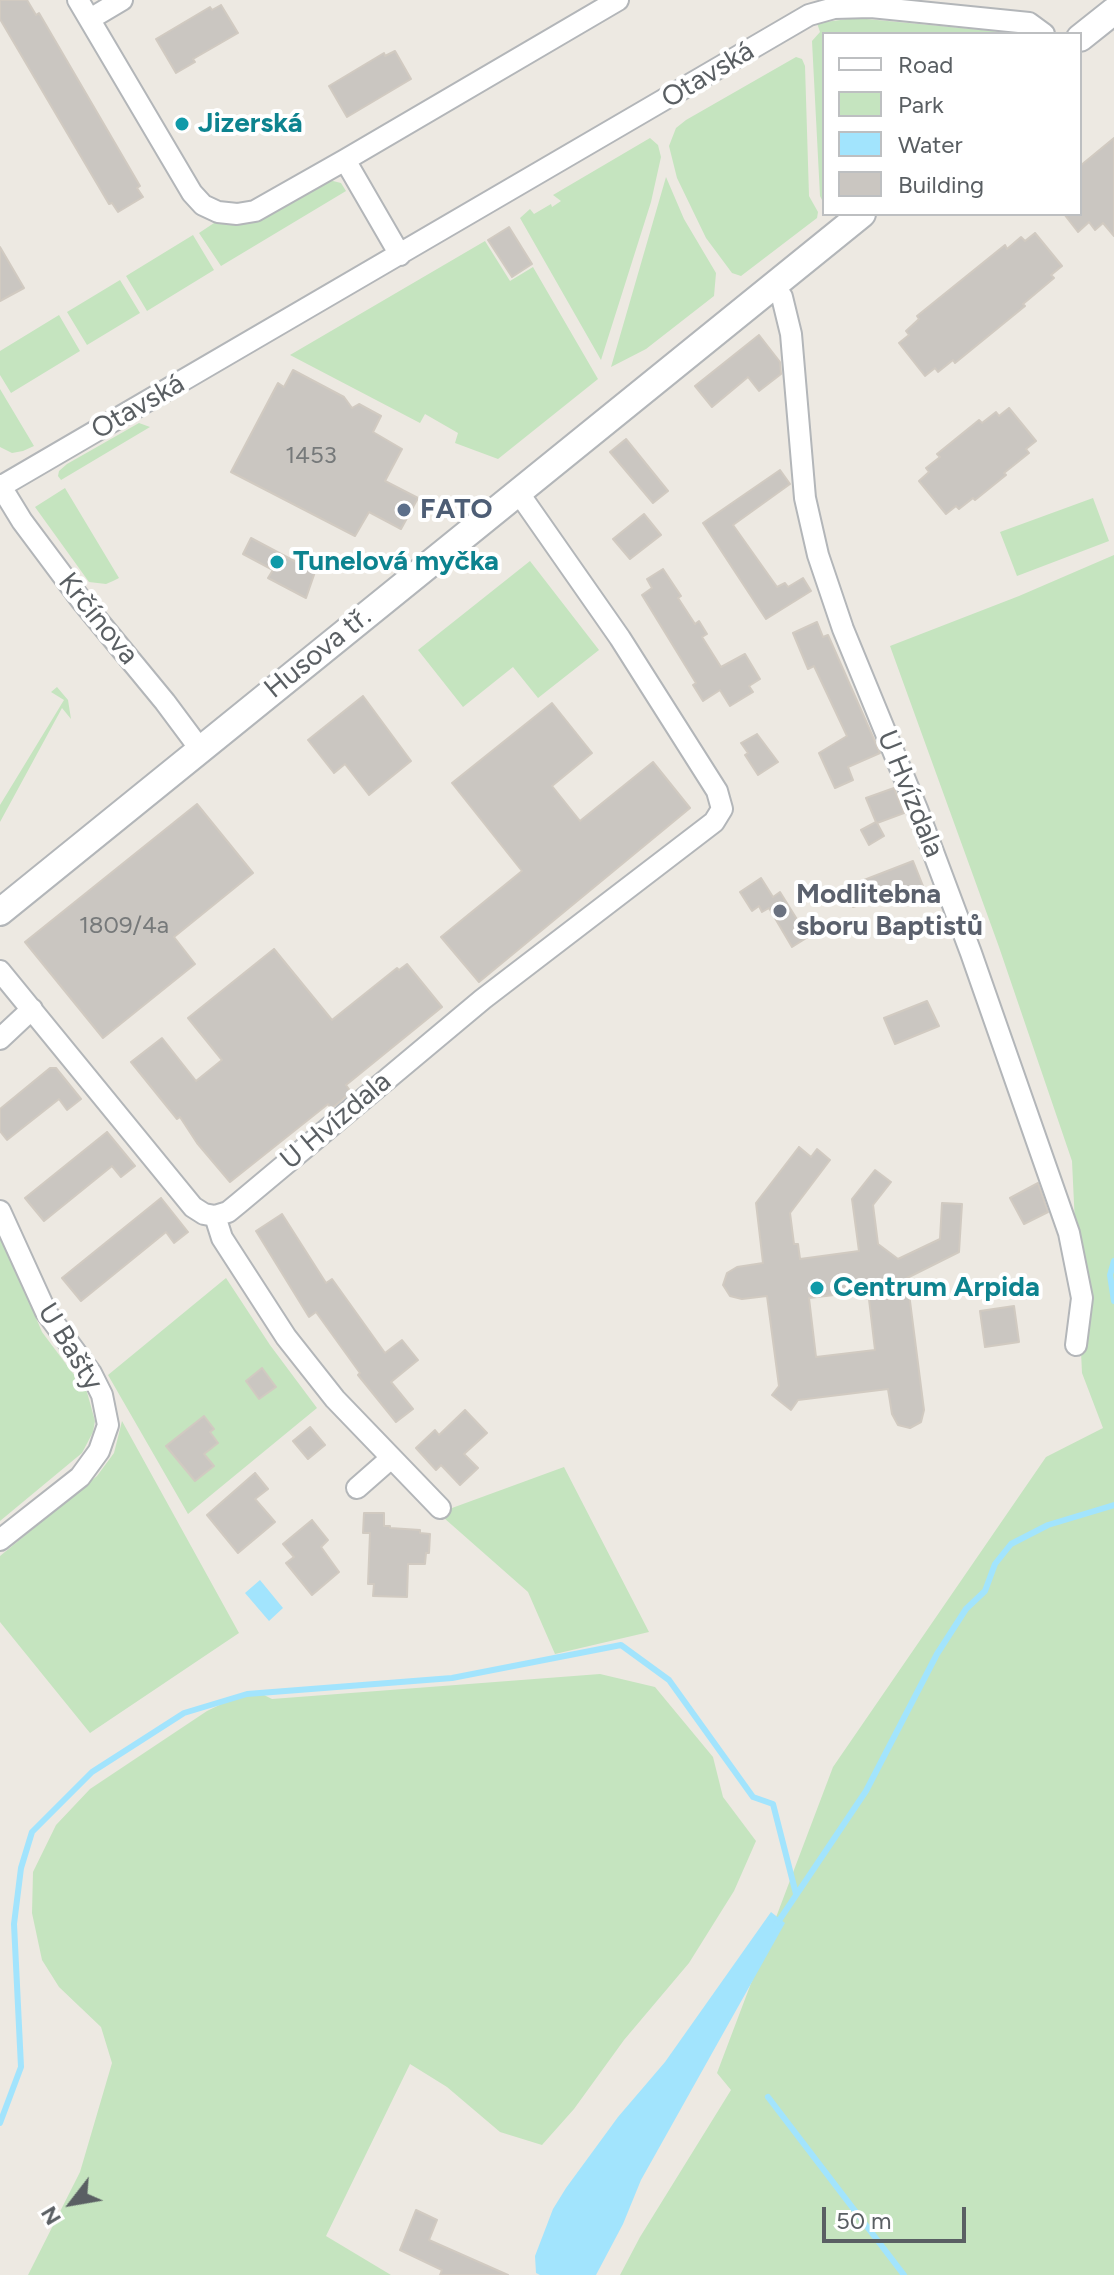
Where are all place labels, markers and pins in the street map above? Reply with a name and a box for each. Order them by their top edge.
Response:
place label: Jizerská [198,107,302,141]
marker: Jizerská [173,115,191,133]
place label: FATO [420,493,493,527]
marker: FATO [395,501,413,519]
place label: Tunelová myčka [293,545,499,579]
marker: Tunelová myčka [268,553,286,571]
place label: Modlitebna sboru Baptistů [796,878,983,944]
marker: Modlitebna sboru Baptistů [771,902,789,920]
place label: Centrum Arpida [833,1271,1040,1305]
marker: Centrum Arpida [808,1279,826,1297]

